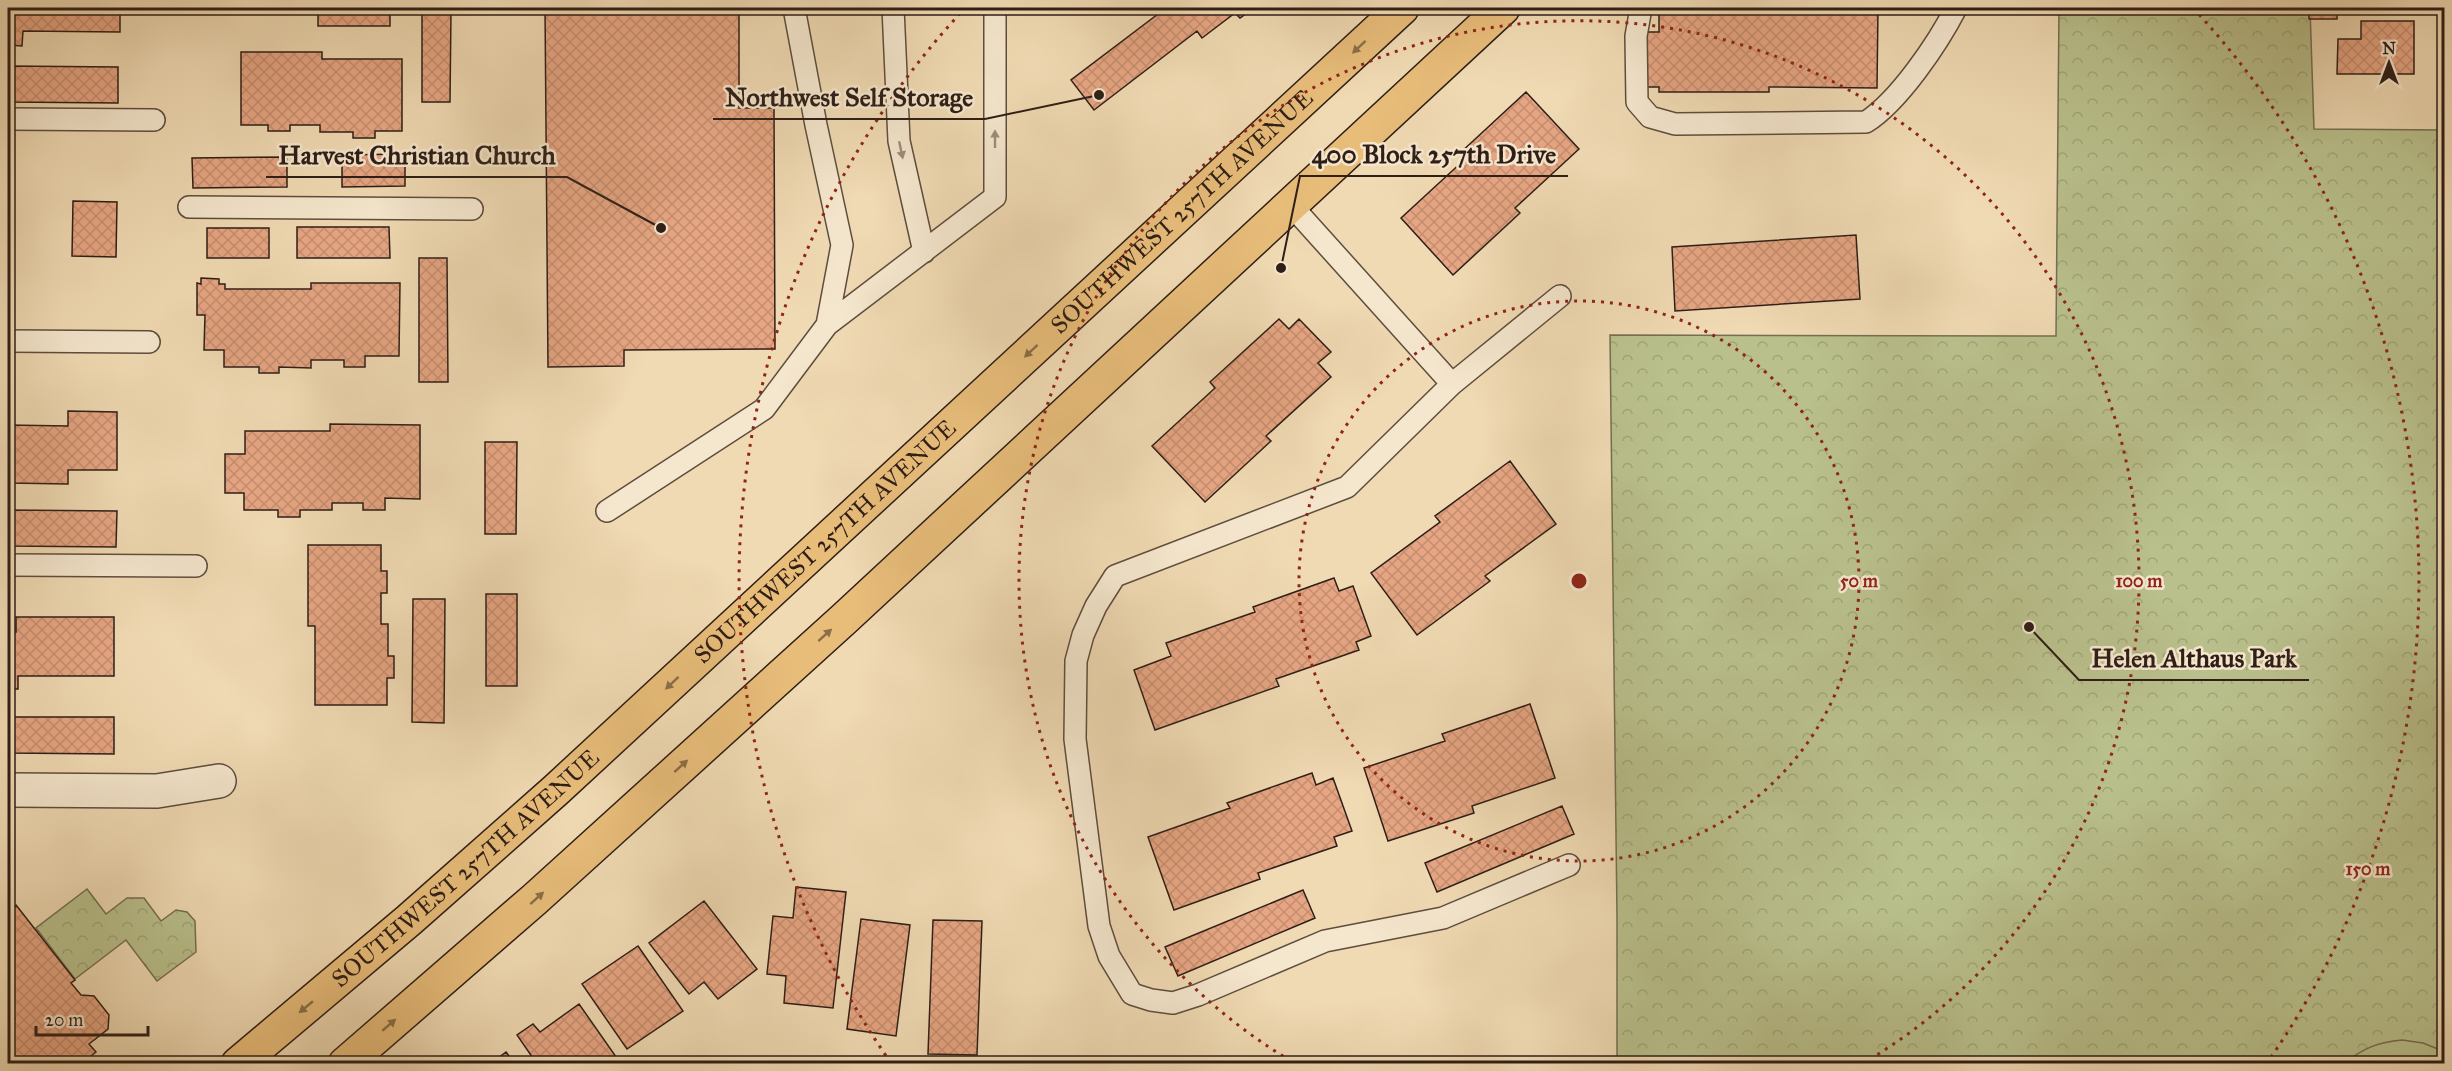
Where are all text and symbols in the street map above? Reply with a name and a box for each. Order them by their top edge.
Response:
north arrow [2359,33,2419,93]
text: N [2382,39,2396,58]
one-way arrow [1351,40,1366,54]
callout: Northwest Self Storage [713,75,985,119]
text: Northwest Self Storage [725,81,973,114]
street label: SOUTHWEST 257TH AVENUE [1044,83,1319,340]
one-way arrow [990,129,1000,148]
callout: 400 Block 257th Drive [1300,132,1568,176]
callout: Harvest Christian Church [266,133,567,177]
text: 400 Block 257th Drive [1312,138,1556,170]
text: Harvest Christian Church [278,139,556,171]
one-way arrow [897,140,906,159]
one-way arrow [1023,344,1038,358]
street label: SOUTHWEST 257TH AVENUE [688,413,962,670]
text: 50 m [1840,570,1879,592]
text: 100 m [2116,570,2163,592]
centre of rings [1569,571,1589,591]
one-way arrow [818,628,833,642]
callout: Helen Althaus Park [2079,636,2309,680]
text: Helen Althaus Park [2091,642,2298,674]
one-way arrow [665,676,680,689]
street label: SOUTHWEST 257TH AVENUE [325,743,605,994]
one-way arrow [673,760,688,773]
text: 150 m [2346,858,2391,880]
one-way arrow [529,892,544,905]
scale bar [36,999,148,1037]
one-way arrow [299,1000,314,1013]
text: 20 m [45,1009,83,1031]
one-way arrow [382,1018,397,1032]

